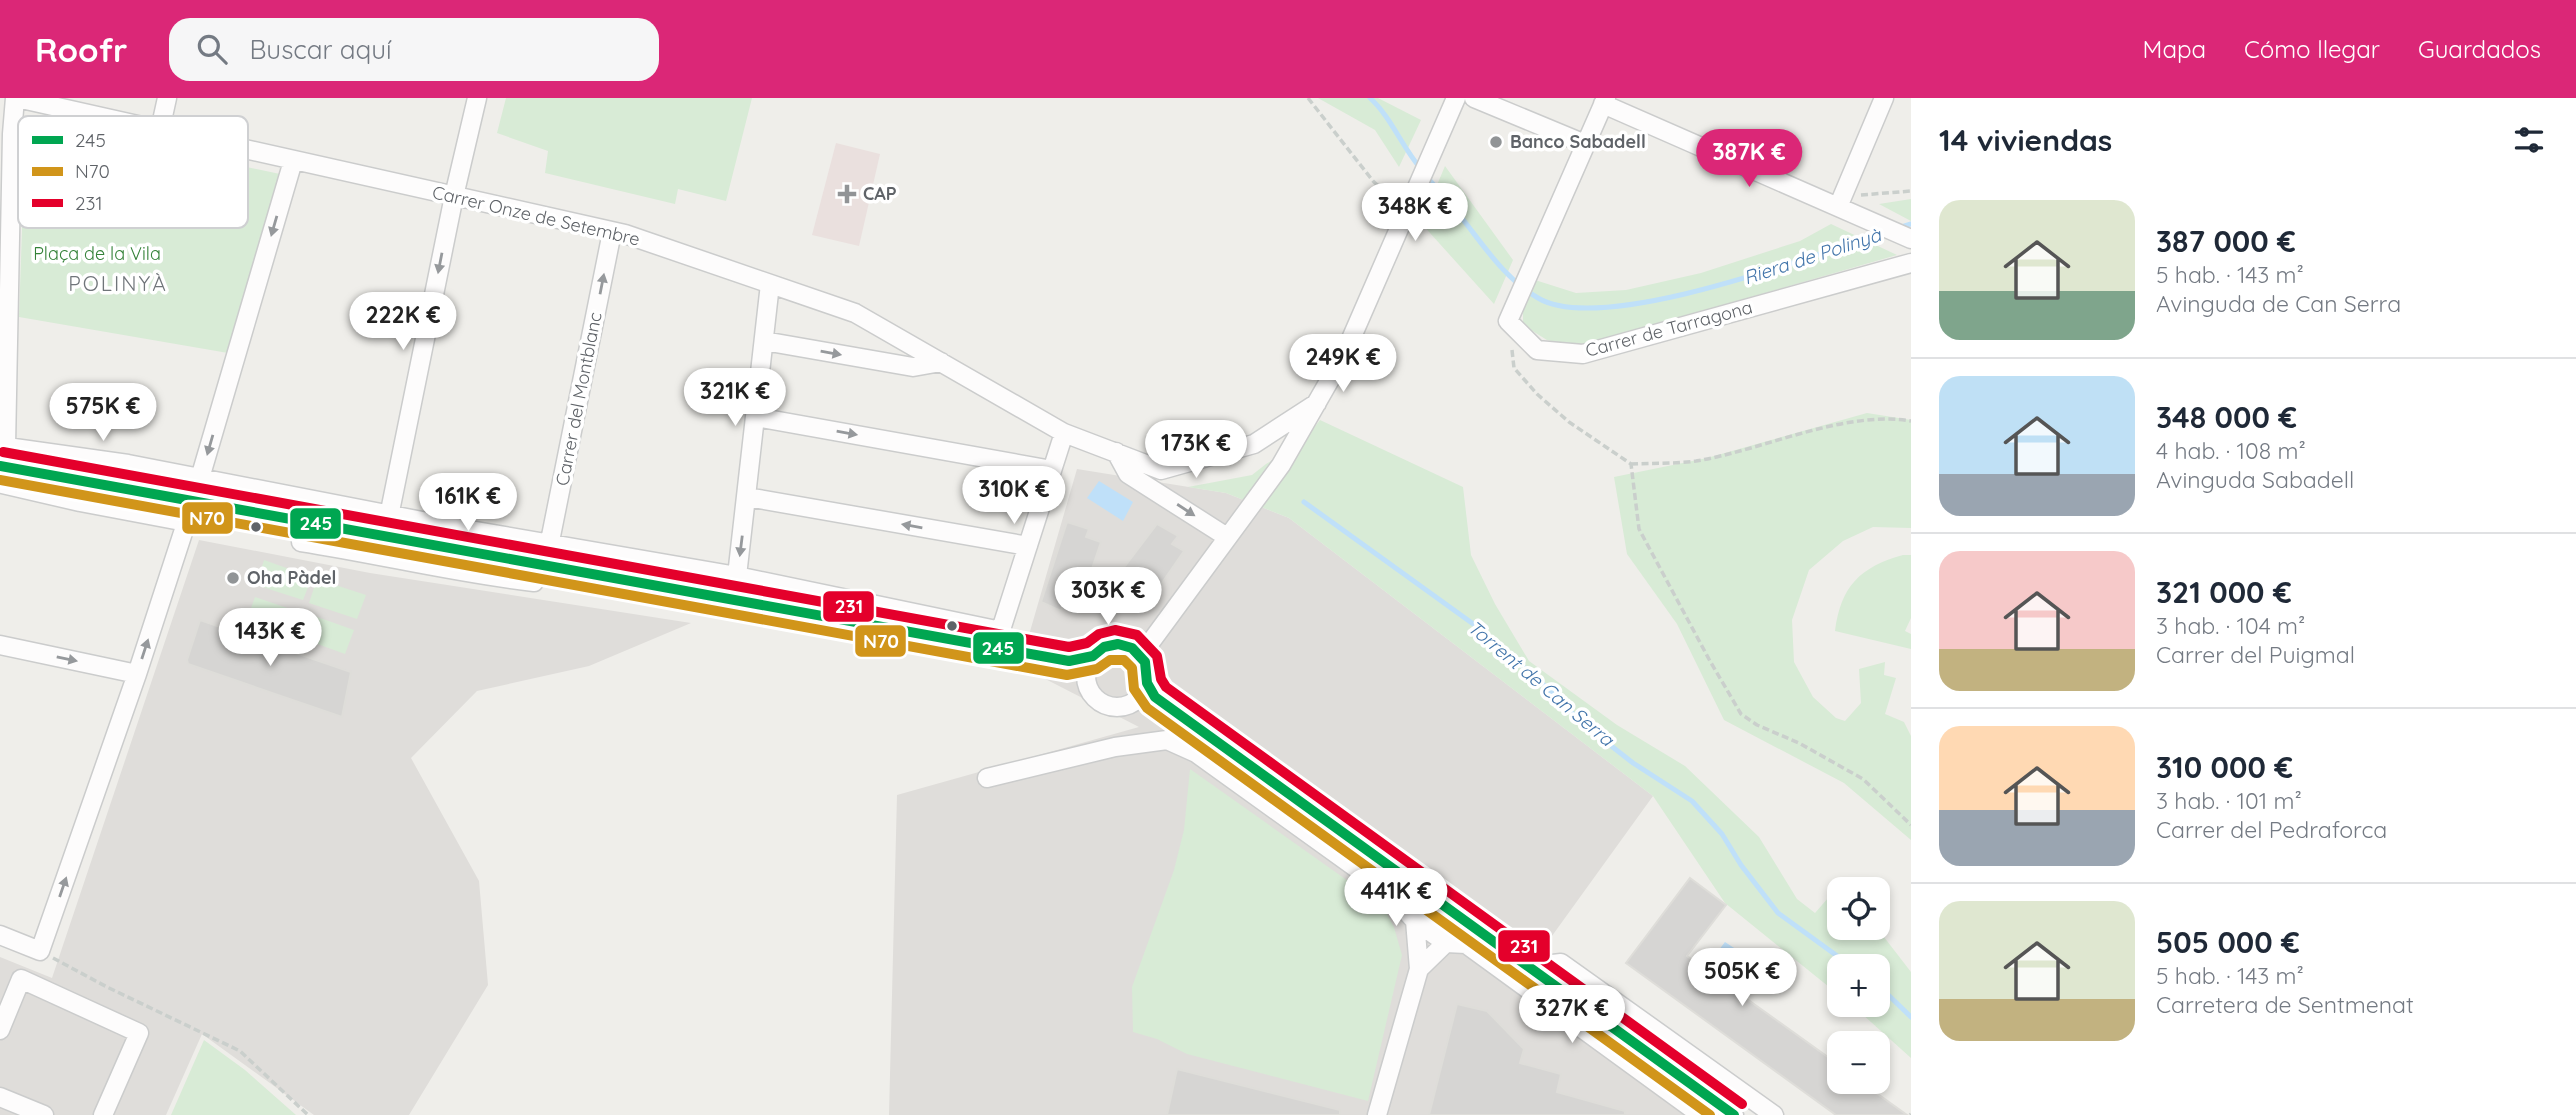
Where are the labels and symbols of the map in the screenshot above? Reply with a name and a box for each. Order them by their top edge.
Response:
legend [18,116,248,228]
text: 245 [75,128,106,152]
place label: Banco Sabadell [1510,130,1646,153]
pin: 387K € [1692,130,1806,189]
marker: Banco Sabadell [1488,134,1504,150]
text: N70 [75,159,110,183]
street label: Carrer Onze de Setembre [430,180,642,251]
place label: CAP [863,182,897,205]
marker: CAP [837,184,857,204]
pin: 348K € [1358,184,1472,243]
text: 231 [75,191,103,215]
one-way arrow [268,216,278,237]
water label: Riera de Polinyà [1740,222,1885,290]
park label: Plaça de la Vila [33,242,161,265]
one-way arrow [435,252,446,274]
district label: POLINYÀ [68,270,168,296]
one-way arrow [596,273,607,295]
pin: 222K € [346,292,460,352]
street label: Carrer de Tarragona [1583,295,1755,362]
street label: Carrer del Montblanc [550,310,607,488]
pin: 249K € [1286,334,1400,394]
one-way arrow [820,348,842,359]
pin: 321K € [678,368,792,428]
pin: 575K € [46,384,160,443]
pin: 173K € [1139,420,1253,480]
one-way arrow [836,428,858,439]
one-way arrow [204,434,214,455]
pin: 310K € [957,466,1071,526]
pin: 161K € [411,474,525,533]
line badge: N70 [181,501,234,535]
one-way arrow [1176,504,1195,517]
text: N70 [189,506,225,530]
line badge: 245 [289,507,342,540]
text: 245 [300,511,332,535]
unlabelled marker [249,520,263,534]
one-way arrow [901,520,923,531]
one-way arrow [735,535,746,557]
place label: Oha Pàdel [247,566,336,589]
pin: 303K € [1051,568,1165,627]
marker: Oha Pàdel [225,570,241,586]
line badge: 231 [822,590,875,623]
text: 231 [835,594,863,618]
pin: 143K € [213,608,327,668]
water label: Torrent de Can Serra [1463,615,1620,752]
unlabelled marker [945,619,959,633]
line badge: N70 [854,624,907,658]
text: N70 [863,629,899,653]
line badge: 245 [972,631,1025,665]
text: 245 [982,636,1014,660]
one-way arrow [141,638,151,659]
one-way arrow [56,654,78,665]
pin: 441K € [1339,868,1453,928]
one-way arrow [58,876,69,897]
line badge: 231 [1497,929,1551,963]
text: 231 [1510,934,1538,958]
pin: 505K € [1685,948,1799,1008]
pin: 327K € [1515,986,1629,1045]

